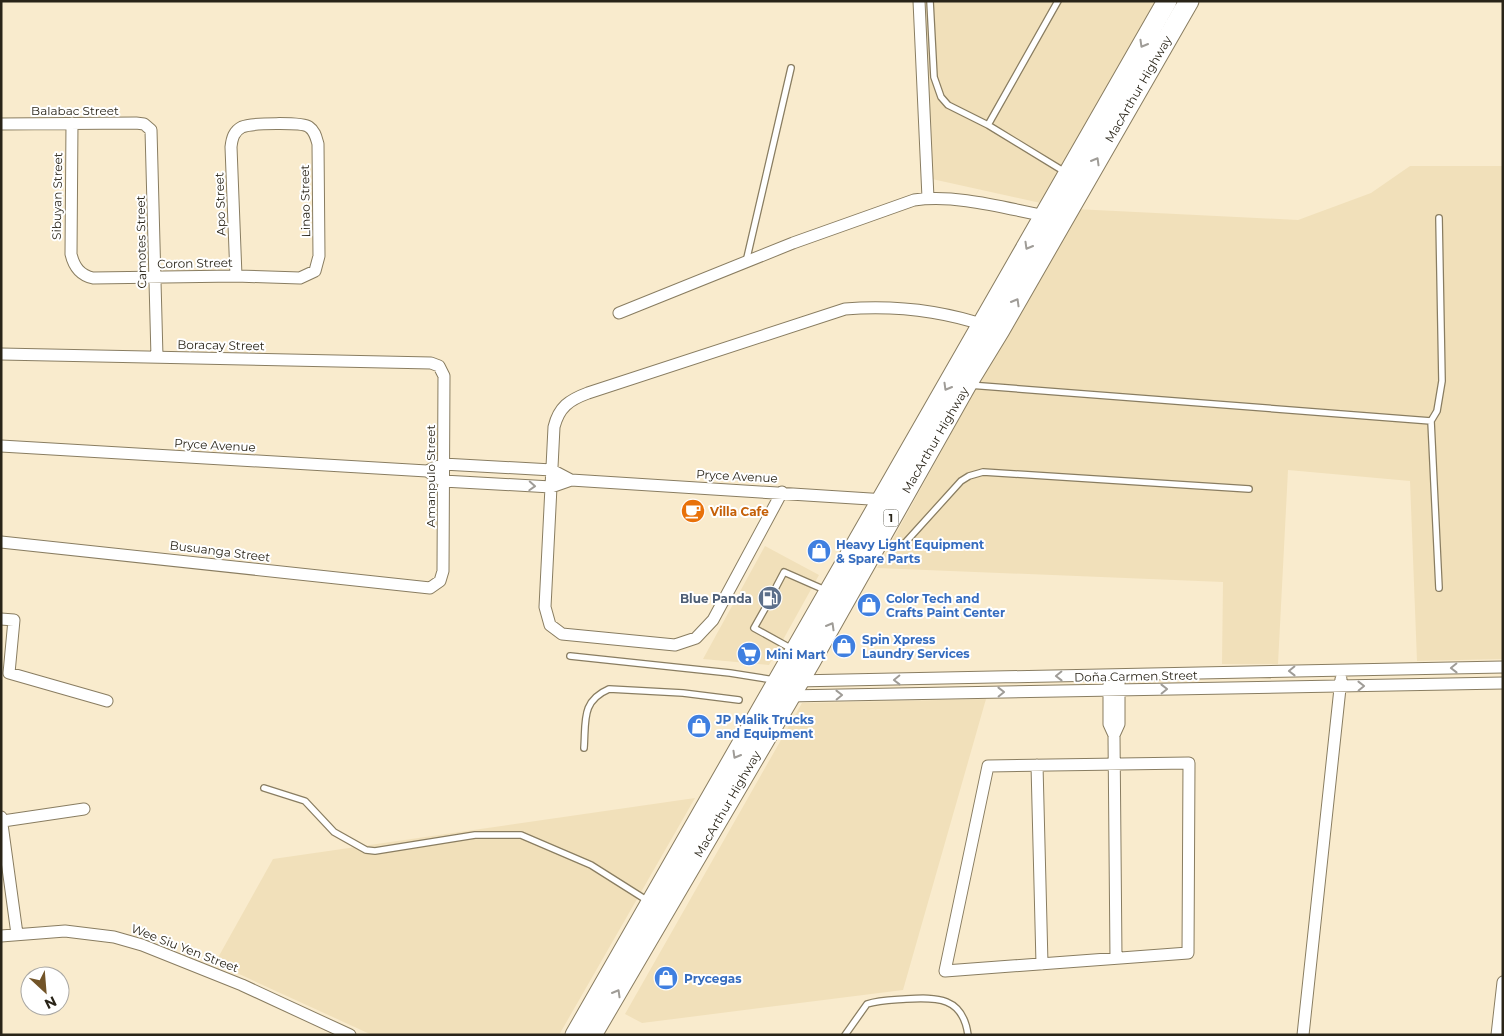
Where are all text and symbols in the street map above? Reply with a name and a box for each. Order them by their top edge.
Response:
street label: MacArthur Highway [1101,33,1175,145]
one-way arrow [1139,38,1149,47]
street label: Balabac Street [31,103,119,118]
street label: Sibuyan Street [49,152,65,240]
one-way arrow [1090,157,1100,166]
street label: Linao Street [297,165,313,237]
street label: Apo Street [211,172,229,236]
street label: Camotes Street [133,195,149,289]
one-way arrow [1025,241,1035,250]
street label: Coron Street [157,255,233,271]
one-way arrow [1010,299,1020,308]
street label: Boracay Street [177,337,265,353]
one-way arrow [944,381,954,390]
street label: MacArthur Highway [898,384,972,496]
street label: Amanpulo Street [423,424,438,527]
street label: Pryce Avenue [174,435,256,455]
street label: Pryce Avenue [696,466,778,486]
one-way arrow [528,481,536,492]
cafe icon: Villa Cafe [680,498,706,524]
place label: Villa Cafe [709,504,769,519]
road number: 1 [884,509,898,526]
street label: Busuanga Street [169,537,271,565]
place label: Heavy Light Equipment & Spare Parts [836,537,985,566]
shop icon: Heavy Light Equipment & Spare Parts [806,538,832,564]
fuel station icon: Blue Panda [757,585,783,611]
place label: Blue Panda [680,591,752,606]
place label: Color Tech and Crafts Paint Center [886,591,1005,620]
shop icon: Color Tech and Crafts Paint Center [856,592,882,618]
one-way arrow [825,622,835,631]
place label: Spin Xpress Laundry Services [862,632,970,661]
shop icon: Spin Xpress Laundry Services [831,633,857,659]
supermarket icon: Mini Mart [736,641,762,667]
place label: Mini Mart [766,647,827,662]
one-way arrow [1450,663,1458,673]
one-way arrow [1287,666,1295,677]
street label: Doña Carmen Street [1074,667,1198,685]
one-way arrow [1055,671,1063,682]
one-way arrow [892,674,900,685]
one-way arrow [1357,680,1365,691]
one-way arrow [1160,684,1168,694]
one-way arrow [998,687,1005,697]
one-way arrow [835,690,843,701]
place label: JP Malik Trucks and Equipment [715,712,814,741]
shop icon: JP Malik Trucks and Equipment [686,713,712,739]
street label: MacArthur Highway [690,748,764,860]
one-way arrow [732,750,742,759]
street label: Wee Siu Yen Street [129,921,241,975]
shop icon: Prycegas [653,965,679,991]
north arrow [20,966,70,1016]
place label: Prycegas [684,971,742,986]
one-way arrow [611,989,621,998]
text: N [42,992,60,1013]

